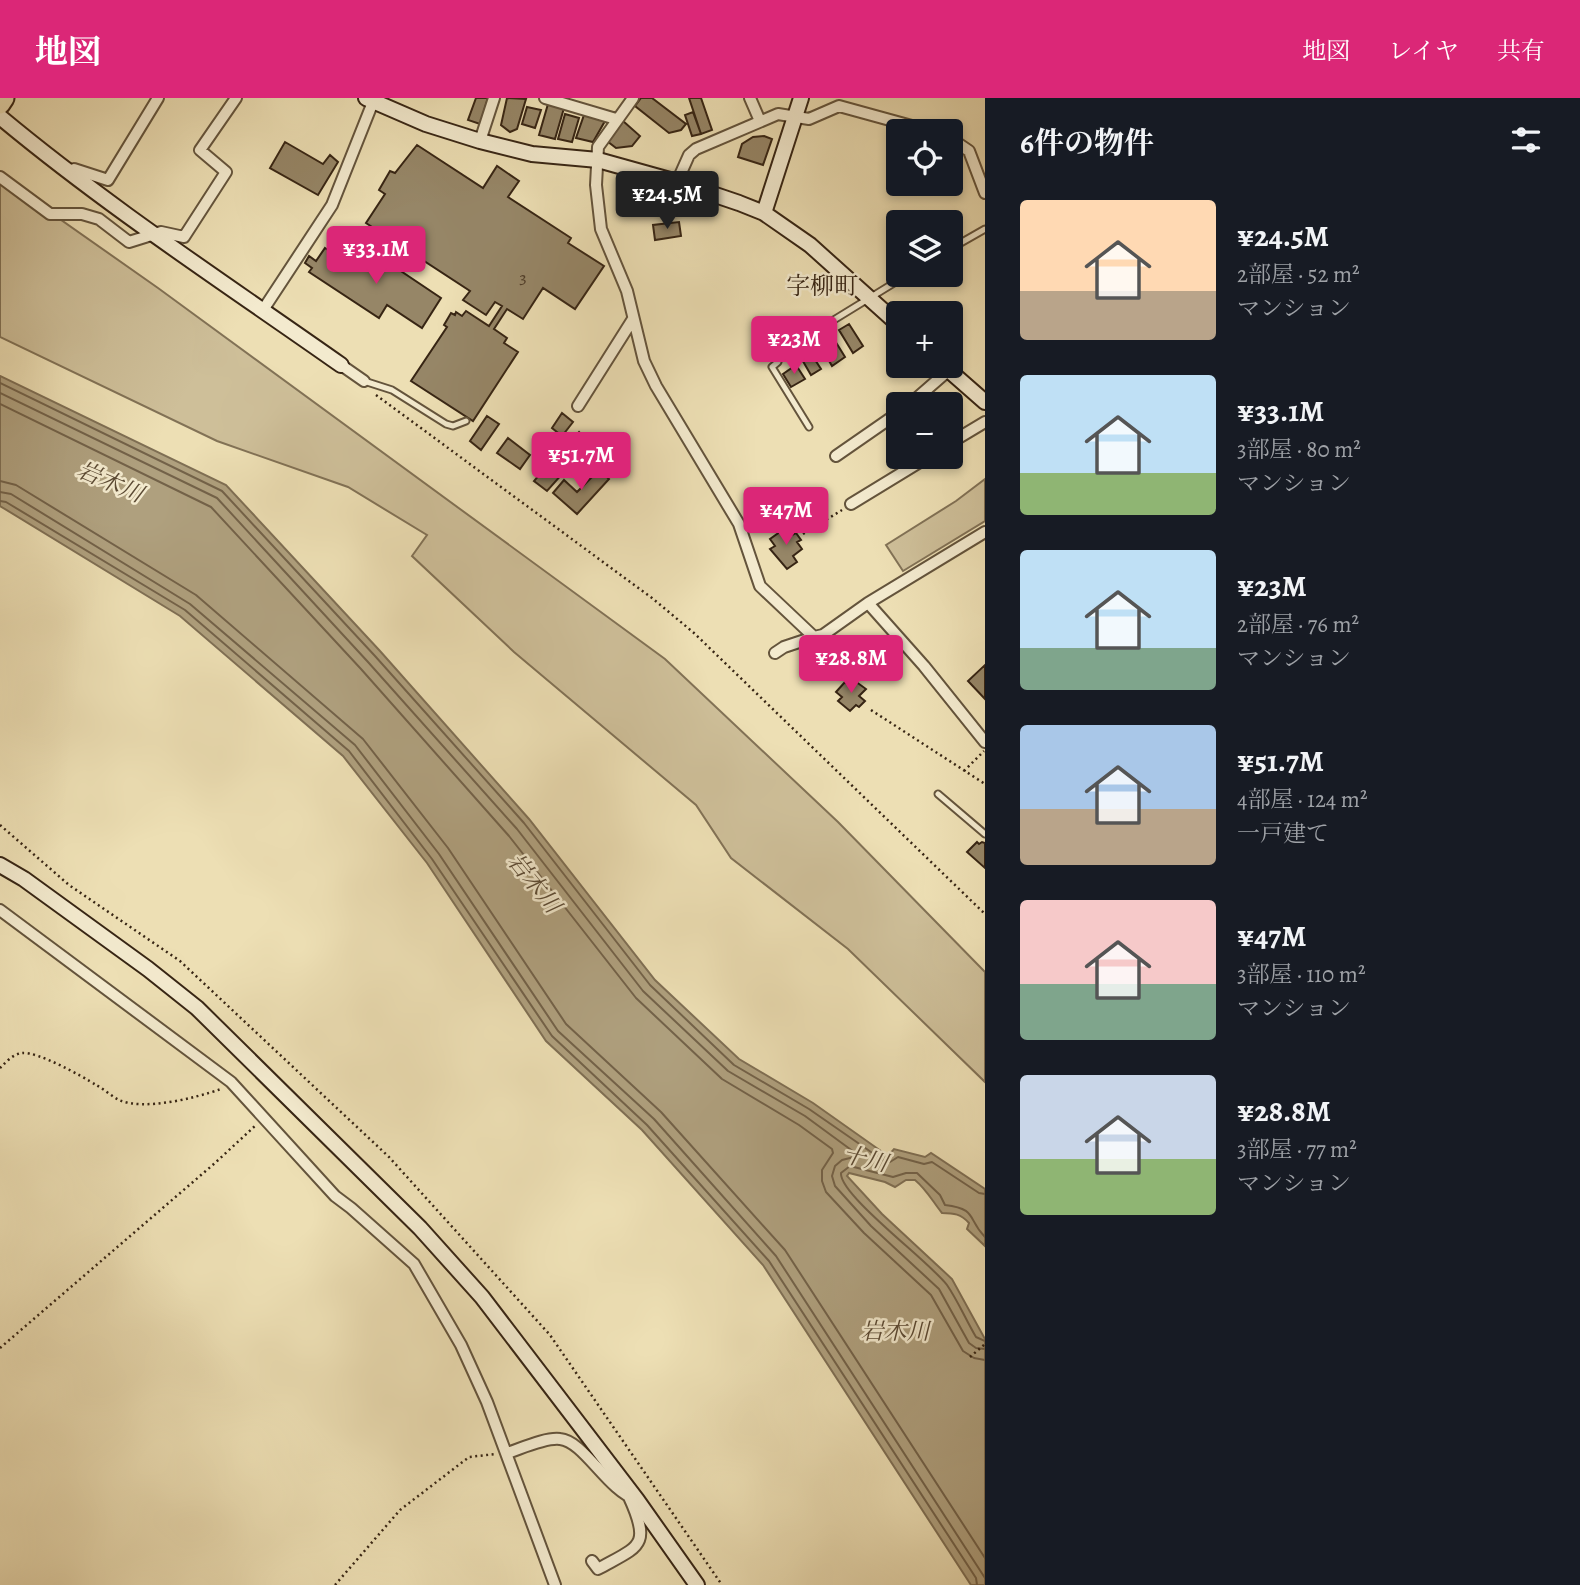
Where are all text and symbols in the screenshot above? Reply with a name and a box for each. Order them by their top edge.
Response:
text: 地図 [35,29,101,74]
text: 地図 [1302,35,1350,67]
text: レイヤ [1388,35,1459,67]
text: 共有 [1497,35,1545,67]
map controls [886,119,963,469]
button: locate [886,119,963,196]
icon: filters [1507,121,1545,159]
text: 6件の物件 [1020,123,1154,163]
pin: ¥24.5M [610,172,724,231]
text: ¥24.5M [632,178,702,209]
button: layers [886,210,963,287]
text: ¥24.5M [1237,216,1329,256]
pin: ¥33.1M [319,226,433,286]
icon: home [1076,228,1160,312]
text: ¥33.1M [343,233,409,264]
text: 2部屋 · 52 m² [1237,259,1360,290]
house number: 3 [519,265,527,289]
district label: 字柳町 [786,270,858,302]
text: マンション [1237,293,1351,324]
button: + [886,301,963,378]
pin: ¥23M [753,316,835,376]
text: ¥23M [767,323,821,354]
text: ¥33.1M [1237,391,1324,431]
button: − [886,392,963,469]
icon: home [1076,403,1160,487]
pin: ¥51.7M [524,432,638,492]
text: 3部屋 · 80 m² [1237,434,1361,465]
text: ¥51.7M [548,439,614,470]
water label: 岩木川 [72,454,151,511]
text: マンション [1237,468,1351,499]
pin: ¥47M [745,488,827,547]
text: ¥47M [759,494,813,525]
text: ¥23M [1237,566,1307,606]
icon: home [1076,578,1160,662]
text: 2部屋 · 76 m² [1237,609,1359,640]
pin: ¥28.8M [794,636,908,695]
text: ¥28.8M [815,642,887,673]
text: マンション [1237,643,1351,674]
text: ¥51.7M [1237,741,1324,781]
icon: home [1076,753,1160,837]
text: 4部屋 · 124 m² [1237,784,1368,815]
text: 一戸建て [1237,818,1329,849]
water label: 岩木川 [500,846,570,922]
text: ¥47M [1237,916,1306,956]
icon: home [1076,928,1160,1012]
text: 3部屋 · 110 m² [1237,959,1365,990]
text: マンション [1237,993,1351,1024]
text: ¥28.8M [1237,1091,1331,1131]
icon: home [1076,1103,1160,1187]
text: 3部屋 · 77 m² [1237,1134,1357,1165]
water label: 十川 [839,1139,894,1180]
text: マンション [1237,1168,1351,1199]
water label: 岩木川 [861,1316,933,1347]

